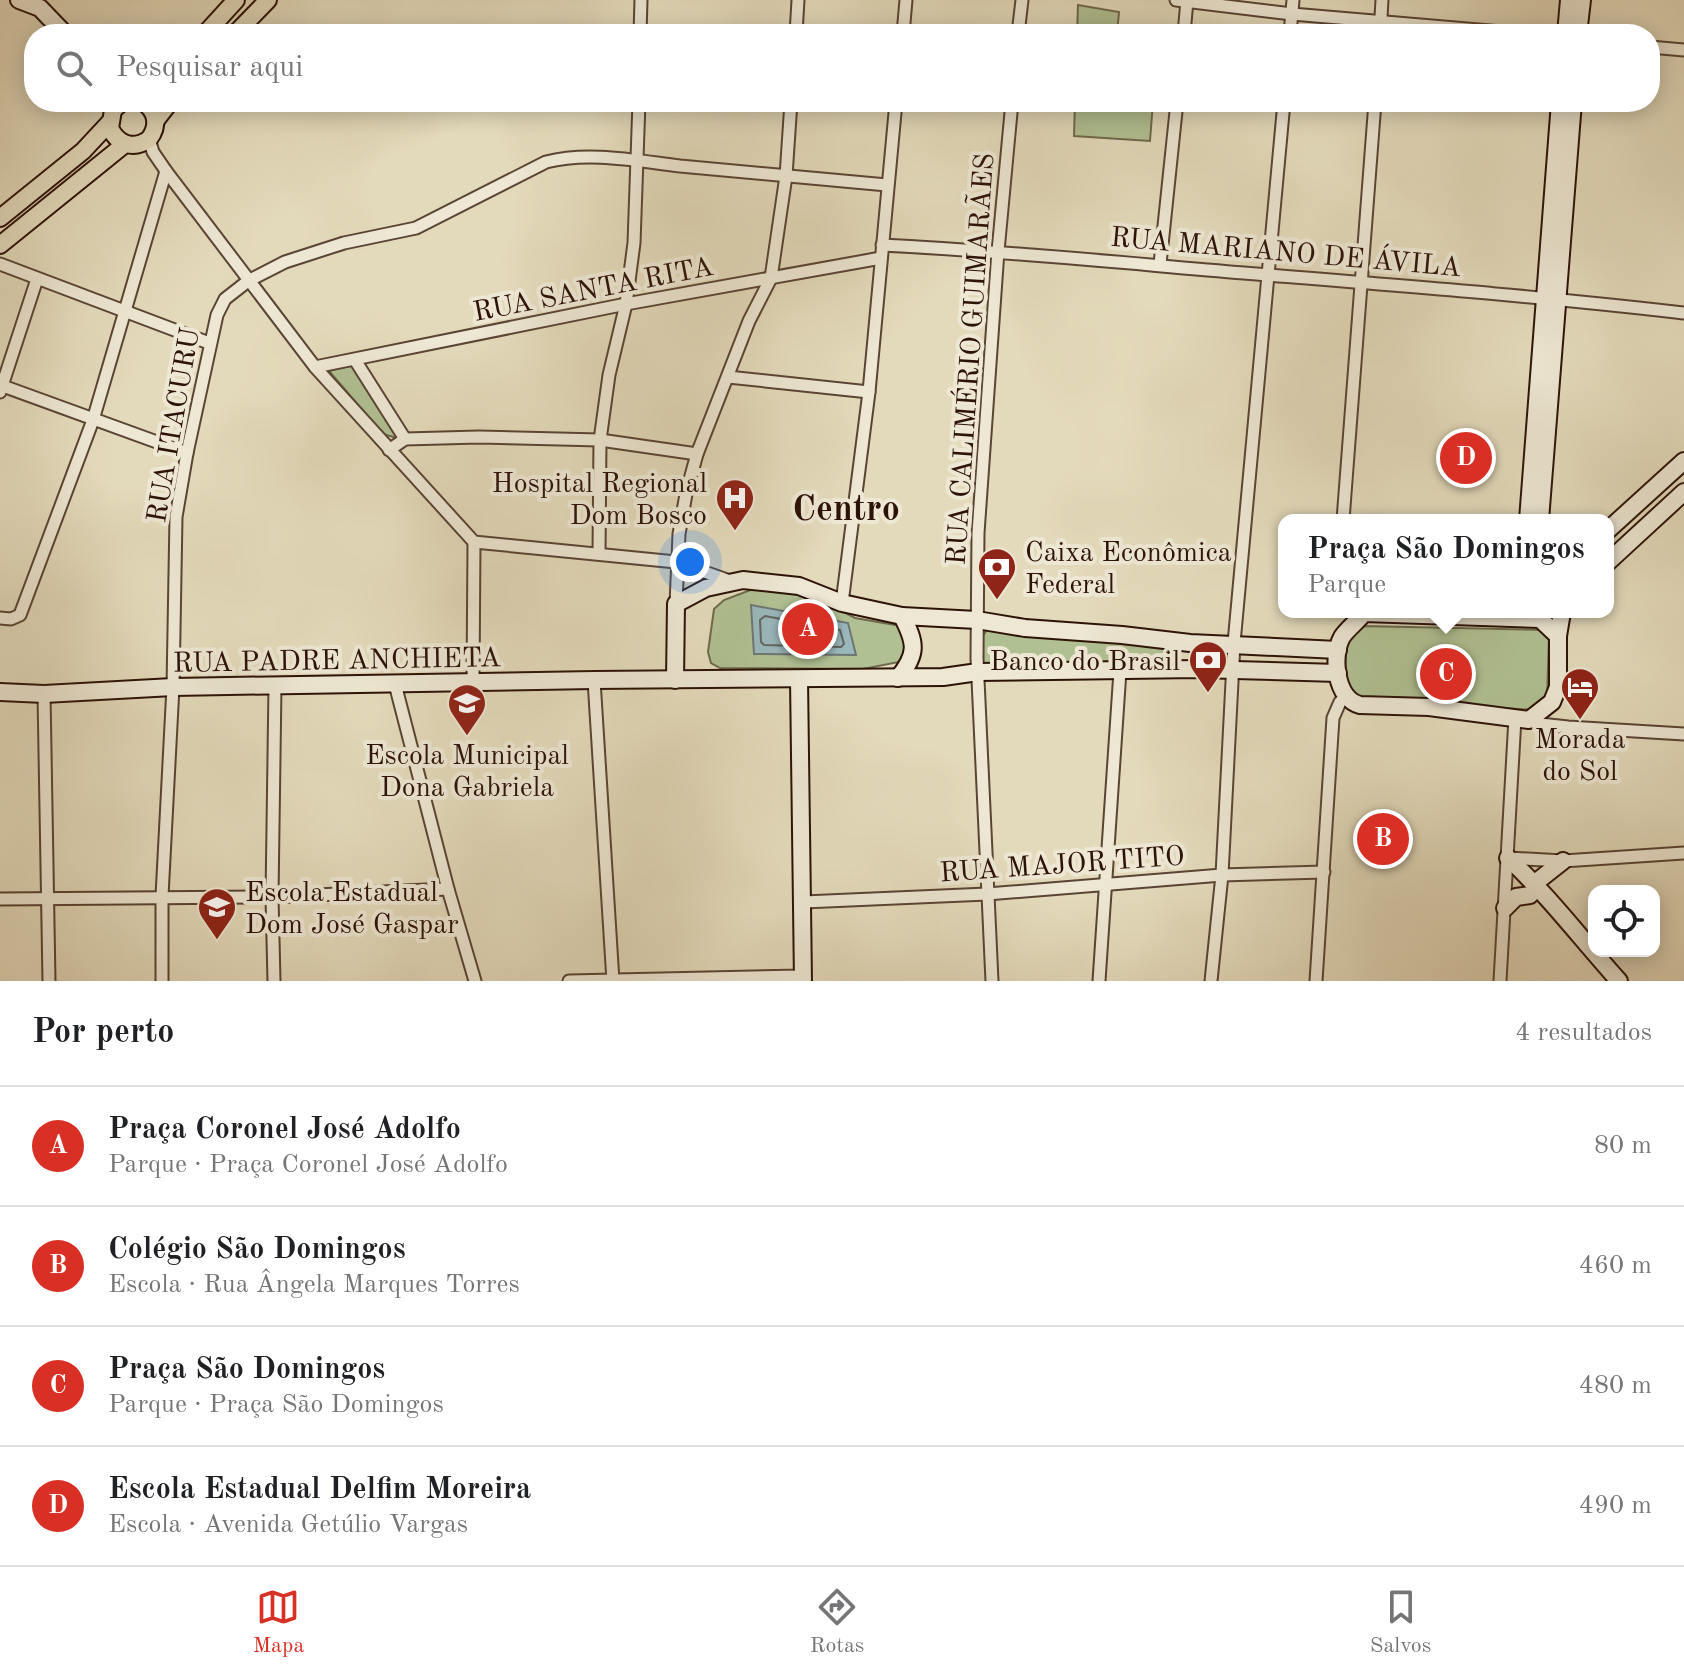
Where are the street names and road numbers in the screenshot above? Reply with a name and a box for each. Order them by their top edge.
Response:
street label: RUA CALIMÉRIO GUIMARÃES [939,152,1000,566]
street label: RUA MARIANO DE ÁVILA [1109,220,1463,283]
street label: RUA SANTA RITA [471,254,716,328]
street label: RUA ITACURU [144,326,206,525]
street label: RUA PADRE ANCHIETA [173,645,501,679]
street label: RUA MAJOR TITO [939,843,1186,889]

